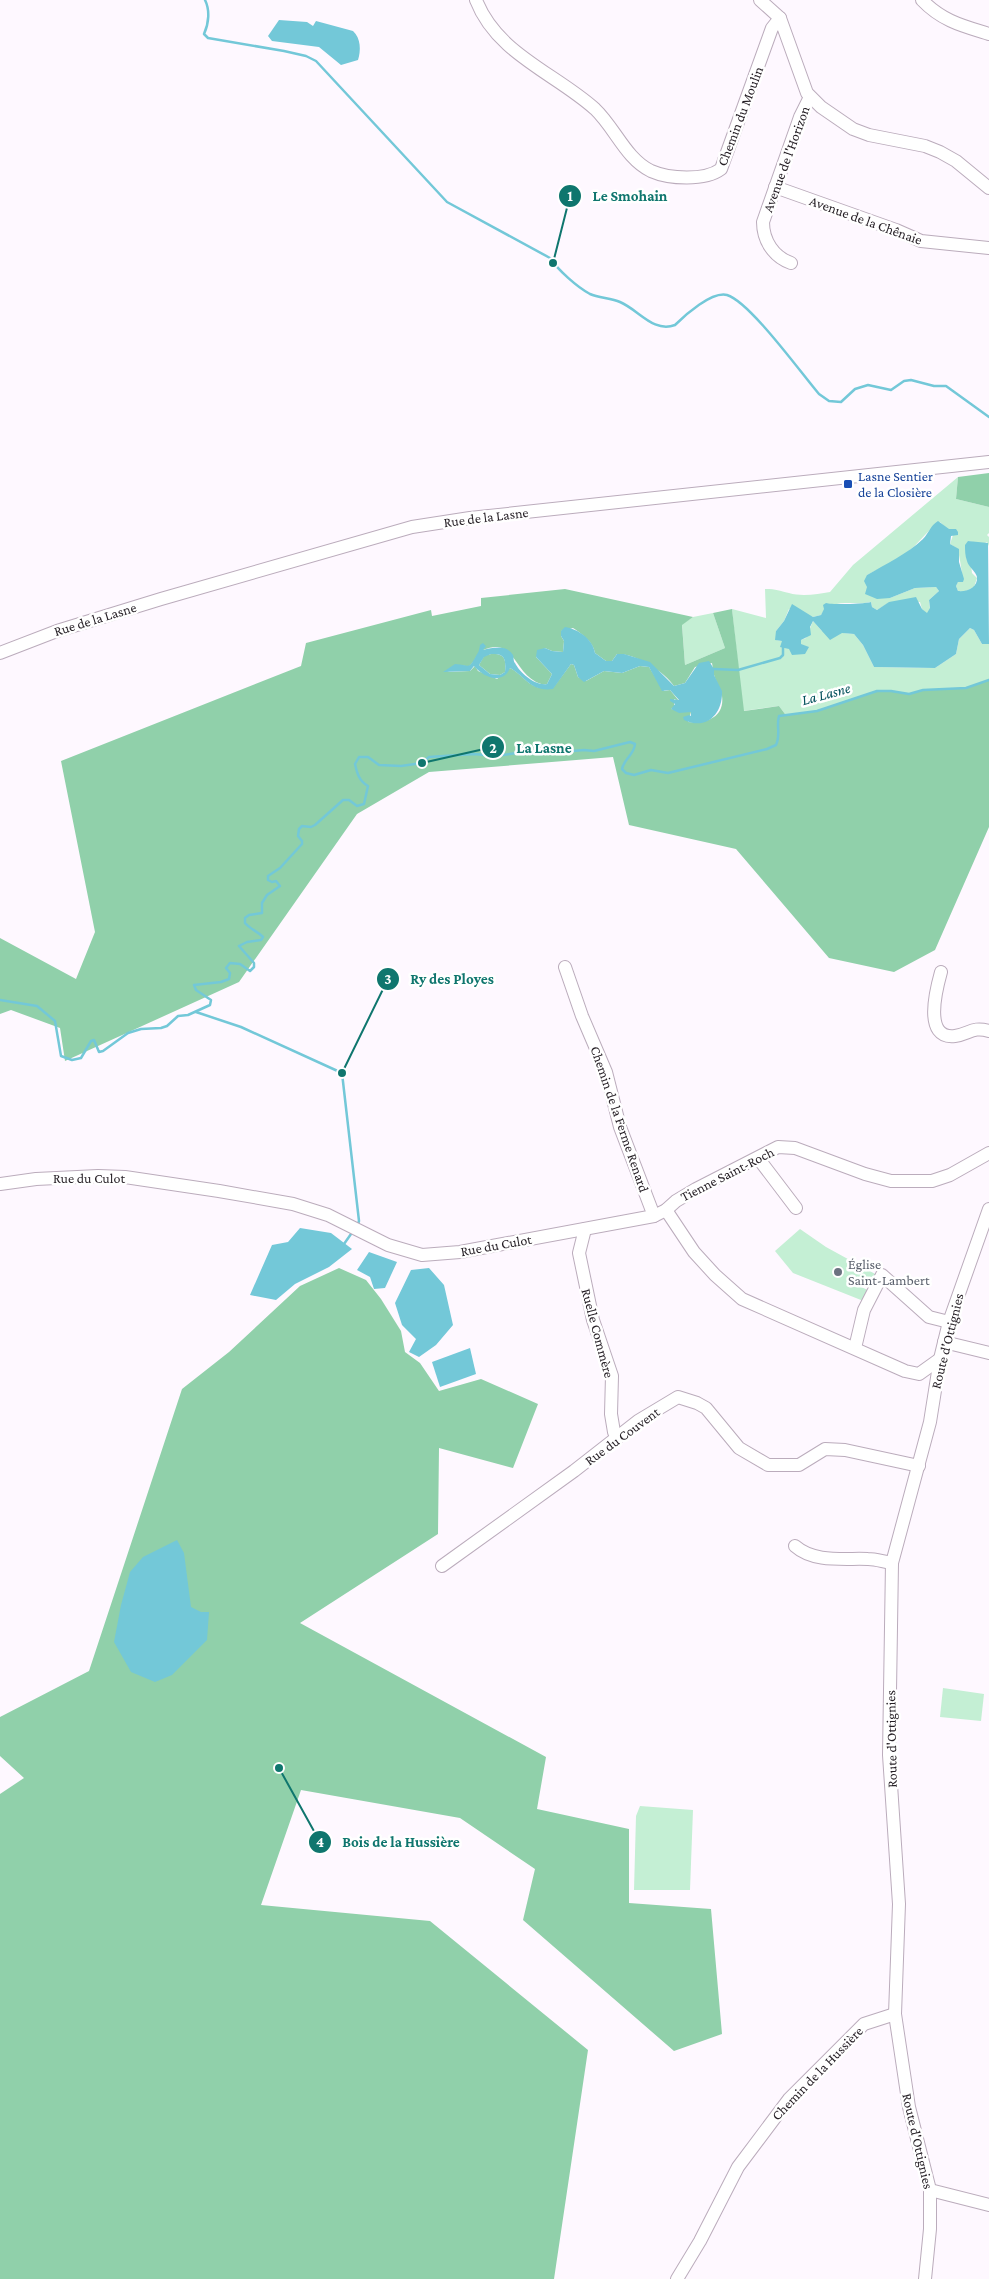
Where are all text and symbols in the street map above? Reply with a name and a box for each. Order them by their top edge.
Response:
street label: Chemin du Moulin [714,64,767,168]
street label: Avenue de l'Horizon [759,103,813,214]
callout: Le Smohain [557,181,677,211]
text: 1 [567,188,573,204]
text: Le Smohain [593,188,668,204]
street label: Avenue de la Chênaie [808,192,924,248]
place label: Lasne Sentier de la Closière [858,468,933,500]
marker: Lasne Sentier de la Closière [842,478,854,490]
street label: Rue de la Lasne [443,504,529,530]
street label: Rue de la Lasne [52,599,138,639]
water label: La Lasne [800,680,852,708]
callout: La Lasne [481,732,581,762]
text: 2 [489,740,497,756]
text: La Lasne [516,740,572,756]
callout: Ry des Ployes [375,964,504,994]
text: 3 [384,971,392,987]
text: Ry des Ployes [410,971,494,987]
street label: Chemin de la Ferme Renard [587,1044,653,1195]
street label: Tienne Saint-Roch [678,1143,777,1204]
street label: Rue du Culot [53,1170,125,1186]
street label: Rue du Culot [459,1231,533,1259]
place label: Église Saint-Lambert [848,1256,930,1288]
marker: Église Saint-Lambert [832,1266,844,1278]
street label: Ruelle Commère [578,1287,618,1379]
street label: Route d'Ottignies [927,1292,967,1390]
street label: Rue du Couvent [582,1403,663,1468]
street label: Route d'Ottignies [882,1690,900,1788]
callout: Bois de la Hussière [307,1827,470,1857]
text: 4 [316,1834,324,1850]
text: Bois de la Hussière [342,1834,460,1850]
street label: Chemin de la Hussière [768,2023,866,2123]
street label: Route d'Ottignies [899,2092,937,2190]

